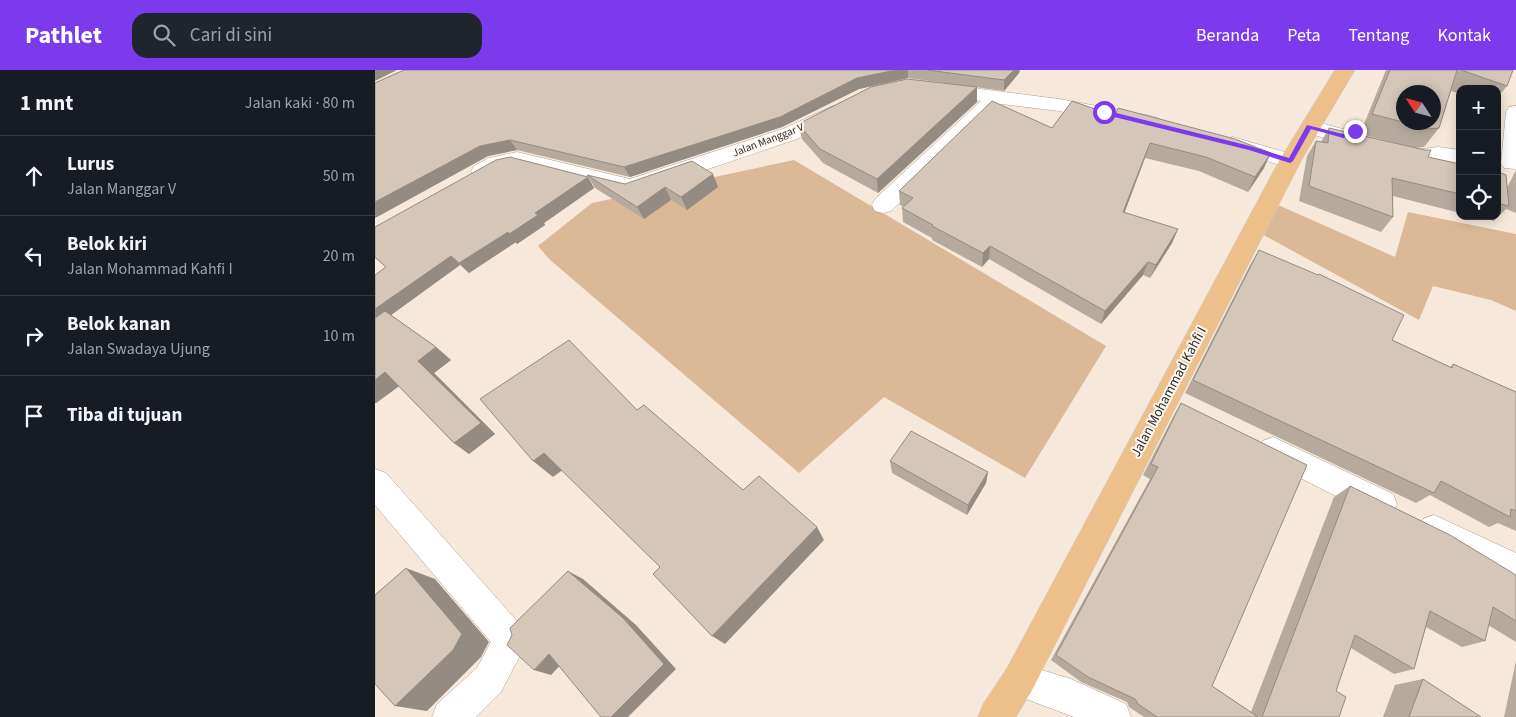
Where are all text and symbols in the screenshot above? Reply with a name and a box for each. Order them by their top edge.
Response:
search box [132,13,482,58]
text: Pathlet [25,18,102,53]
icon: search [150,21,178,49]
text: Cari di sini [190,22,272,49]
text: Beranda [1196,23,1259,48]
text: Peta [1287,23,1320,48]
text: Tentang [1348,23,1409,48]
text: Kontak [1437,23,1491,48]
north arrow [1396,85,1441,130]
map controls [1456,85,1501,220]
button: + [1456,85,1501,130]
text: 1 mnt [20,88,73,118]
text: Jalan kaki · 80 m [245,92,355,114]
route start [1093,101,1116,124]
street label: Jalan Manggar V [730,119,806,160]
route end [1344,120,1367,143]
button: − [1456,130,1501,175]
text: Lurus [67,151,114,178]
icon: ahead [20,162,48,190]
text: 50 m [323,165,355,187]
button: locate [1456,175,1501,220]
text: Jalan Manggar V [67,178,176,200]
text: Belok kiri [67,231,147,258]
icon: left [20,242,48,270]
text: 20 m [323,245,355,267]
text: Jalan Mohammad Kahfi I [67,258,233,280]
text: Belok kanan [67,311,171,338]
icon: right [20,322,48,350]
street label: Jalan Mohammad Kahfi I [1126,323,1212,461]
text: 10 m [323,325,355,347]
text: Jalan Swadaya Ujung [67,338,210,360]
icon: arrive [20,402,48,430]
text: Tiba di tujuan [67,402,182,429]

